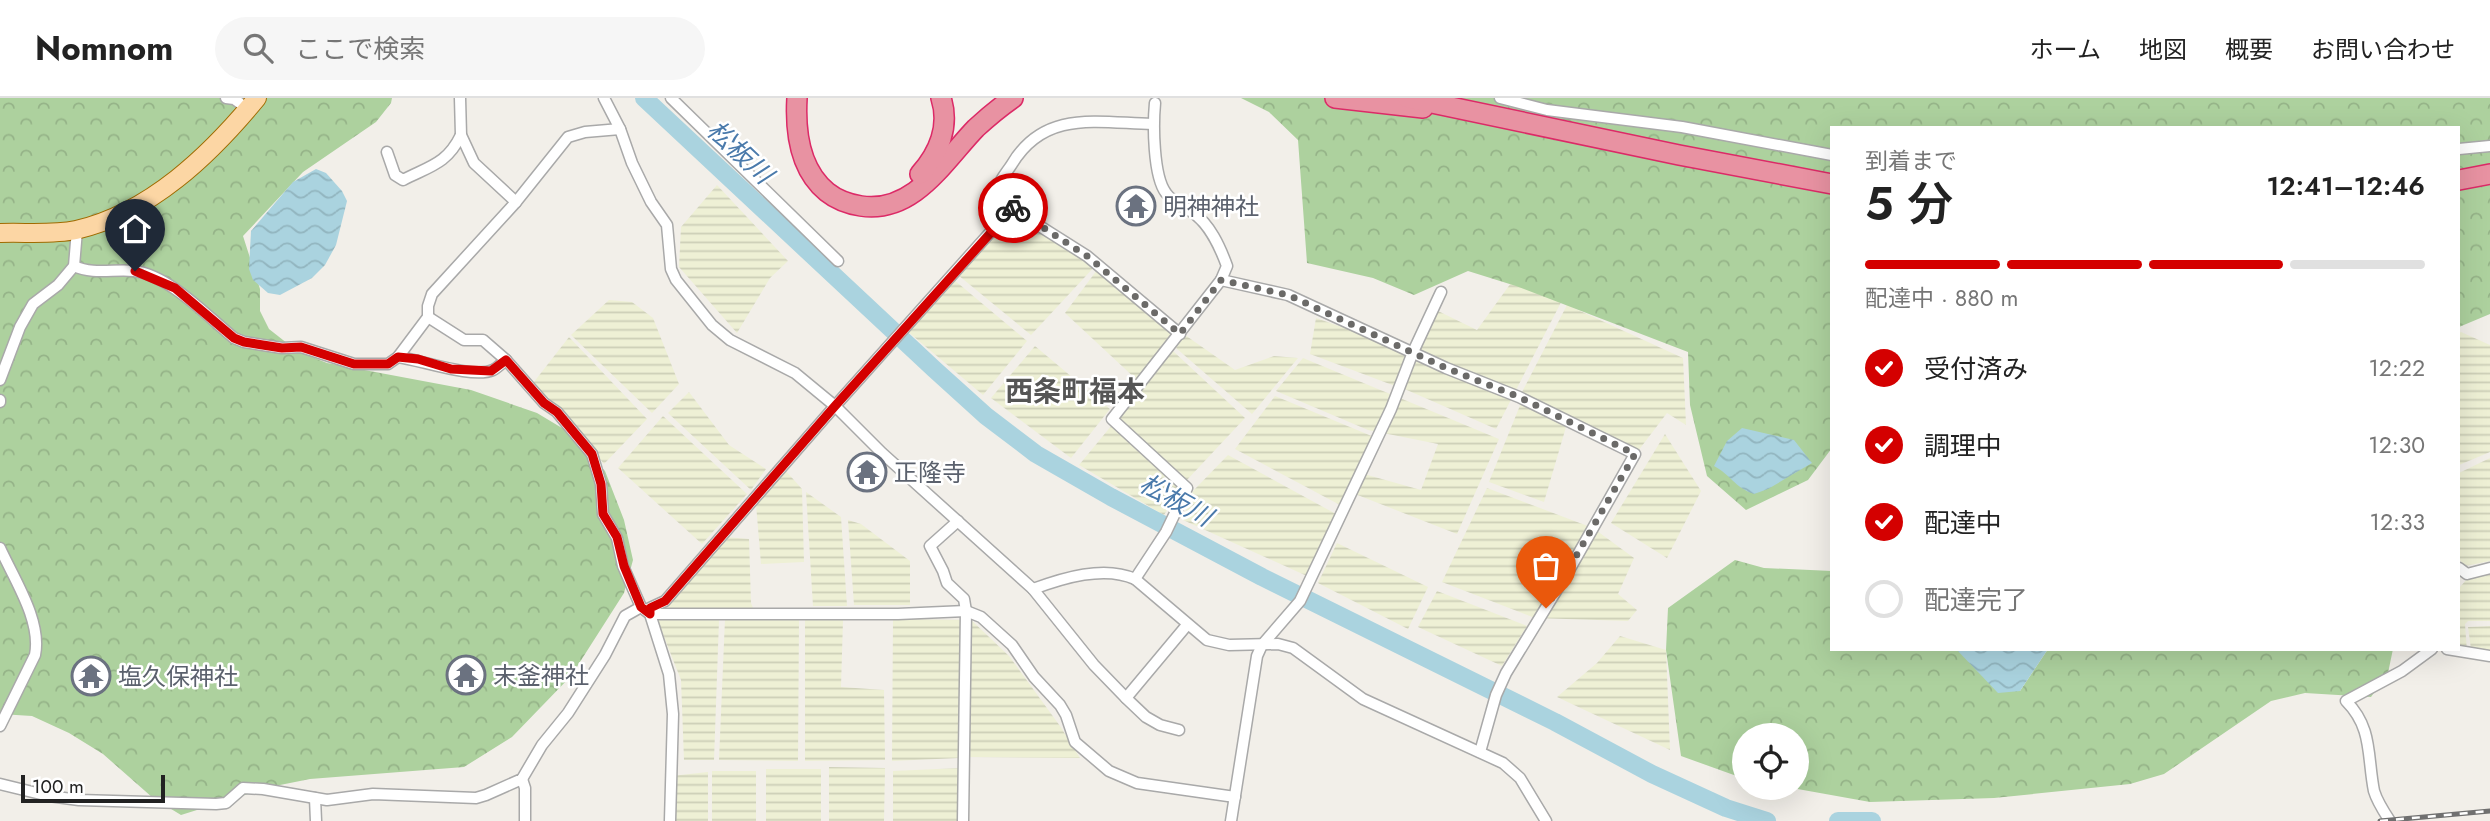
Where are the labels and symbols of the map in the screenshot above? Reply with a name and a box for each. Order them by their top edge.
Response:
water label: 松板川 [699,112,784,195]
courier [978,173,1048,243]
temple icon: 明神神社 [1115,185,1157,227]
place label: 明神神社 [1163,189,1259,224]
pin [105,199,165,271]
district label: 西条町福本 [1005,371,1145,412]
temple icon: 正隆寺 [846,451,888,493]
place label: 正隆寺 [894,455,966,490]
water label: 松板川 [1133,464,1222,537]
pin [1516,536,1576,608]
temple icon: 末釜神社 [445,654,487,696]
temple icon: 塩久保神社 [70,655,112,697]
place label: 末釜神社 [493,658,589,693]
place label: 塩久保神社 [118,659,238,694]
scale bar [21,772,164,804]

